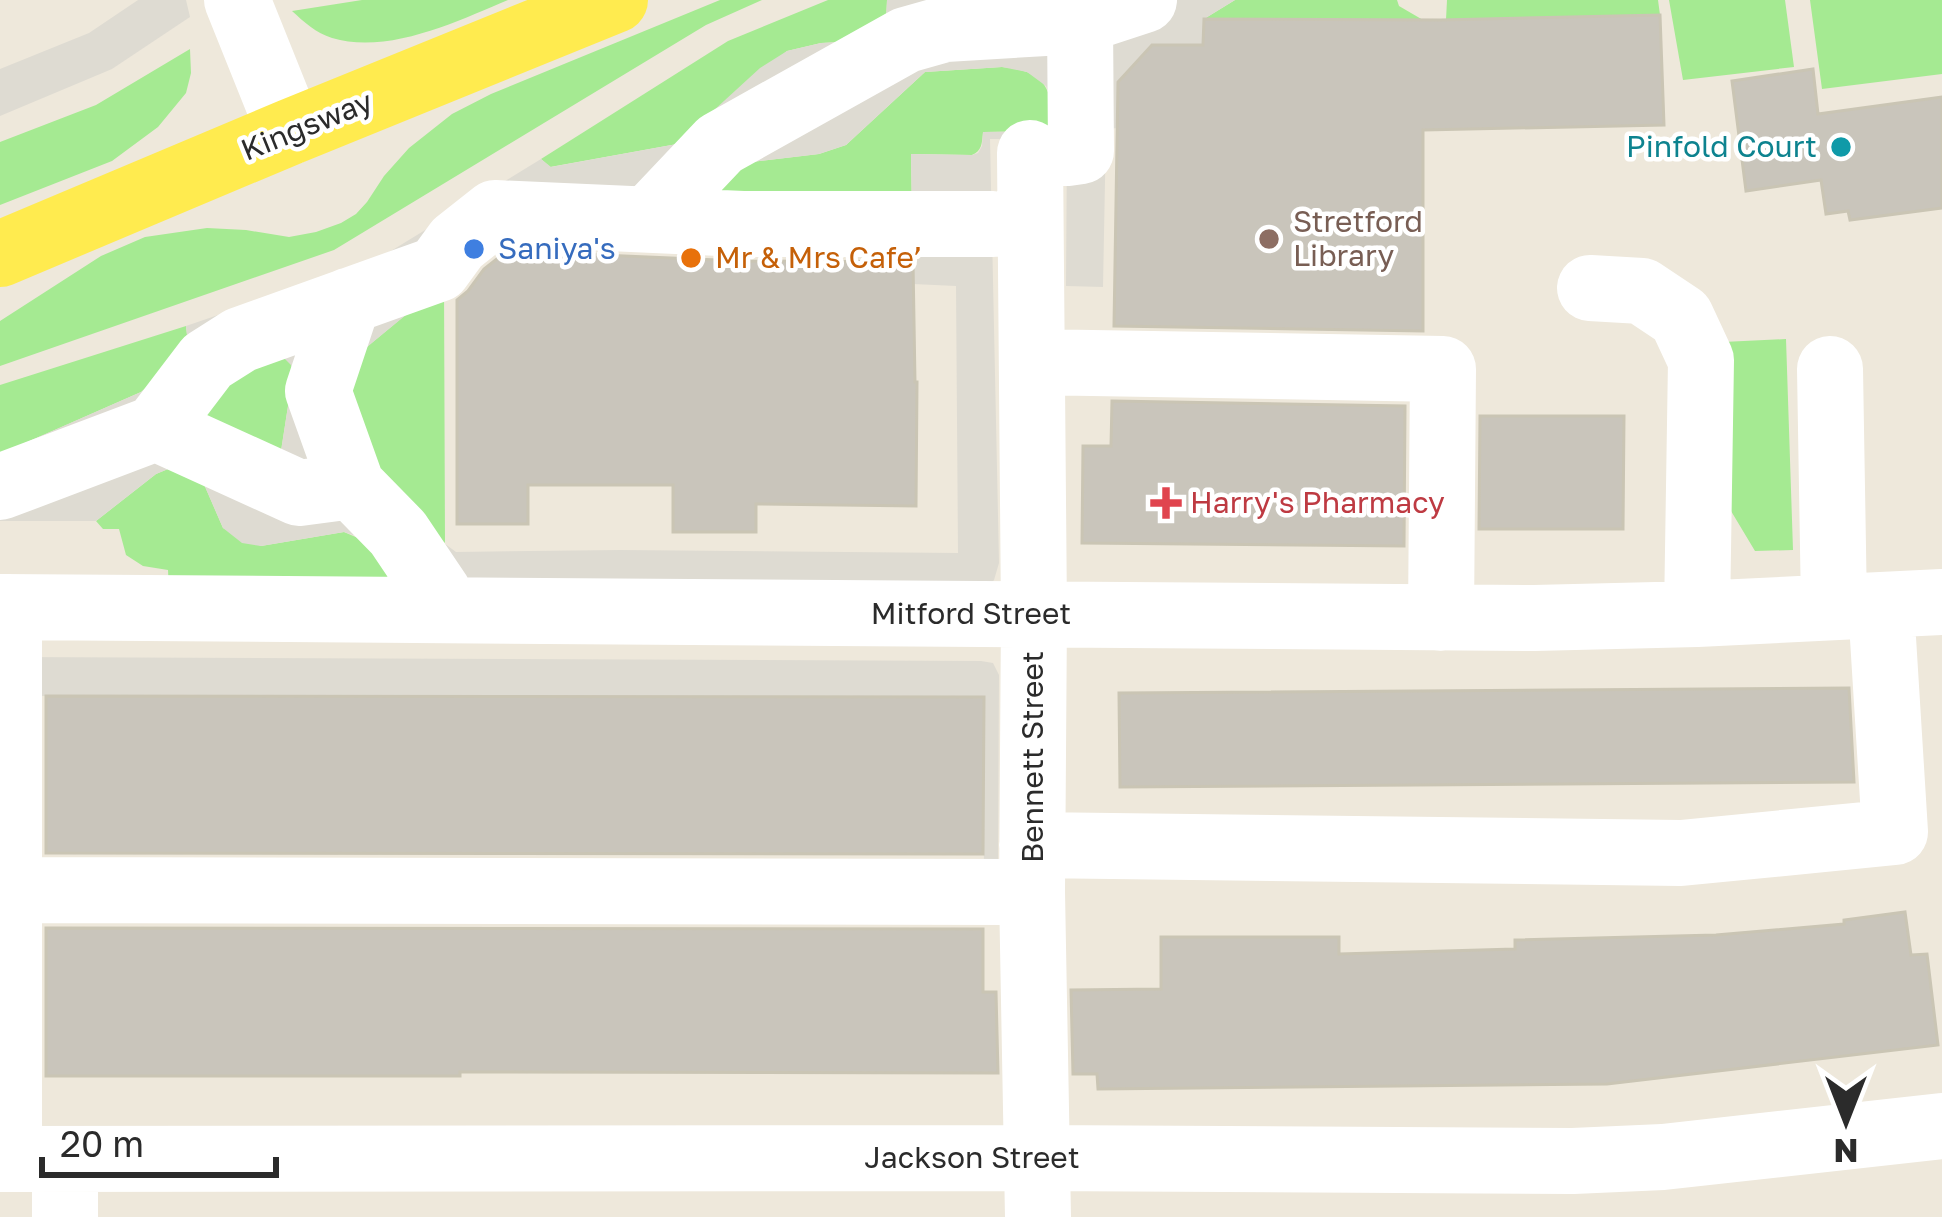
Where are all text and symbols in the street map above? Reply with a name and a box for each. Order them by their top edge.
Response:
street label: Kingsway [236,82,378,168]
place label: Pinfold Court [1626,128,1817,164]
marker: Pinfold Court [1828,134,1854,160]
place label: Stretford Library [1293,203,1423,273]
marker: Stretford Library [1256,226,1282,252]
place label: Saniya's [498,230,616,266]
marker: Saniya's [461,236,487,262]
place label: Mr & Mrs Cafe’ [715,239,923,275]
marker: Mr & Mrs Cafe’ [678,245,704,271]
place label: Harry's Pharmacy [1190,484,1445,520]
marker: Harry's Pharmacy [1153,490,1179,516]
street label: Mitford Street [871,595,1071,631]
street label: Bennett Street [1014,651,1050,863]
north arrow [1786,1061,1906,1181]
scale bar [42,1103,276,1177]
text: 20 m [60,1122,144,1165]
text: N [1833,1132,1859,1171]
street label: Jackson Street [864,1139,1080,1175]

